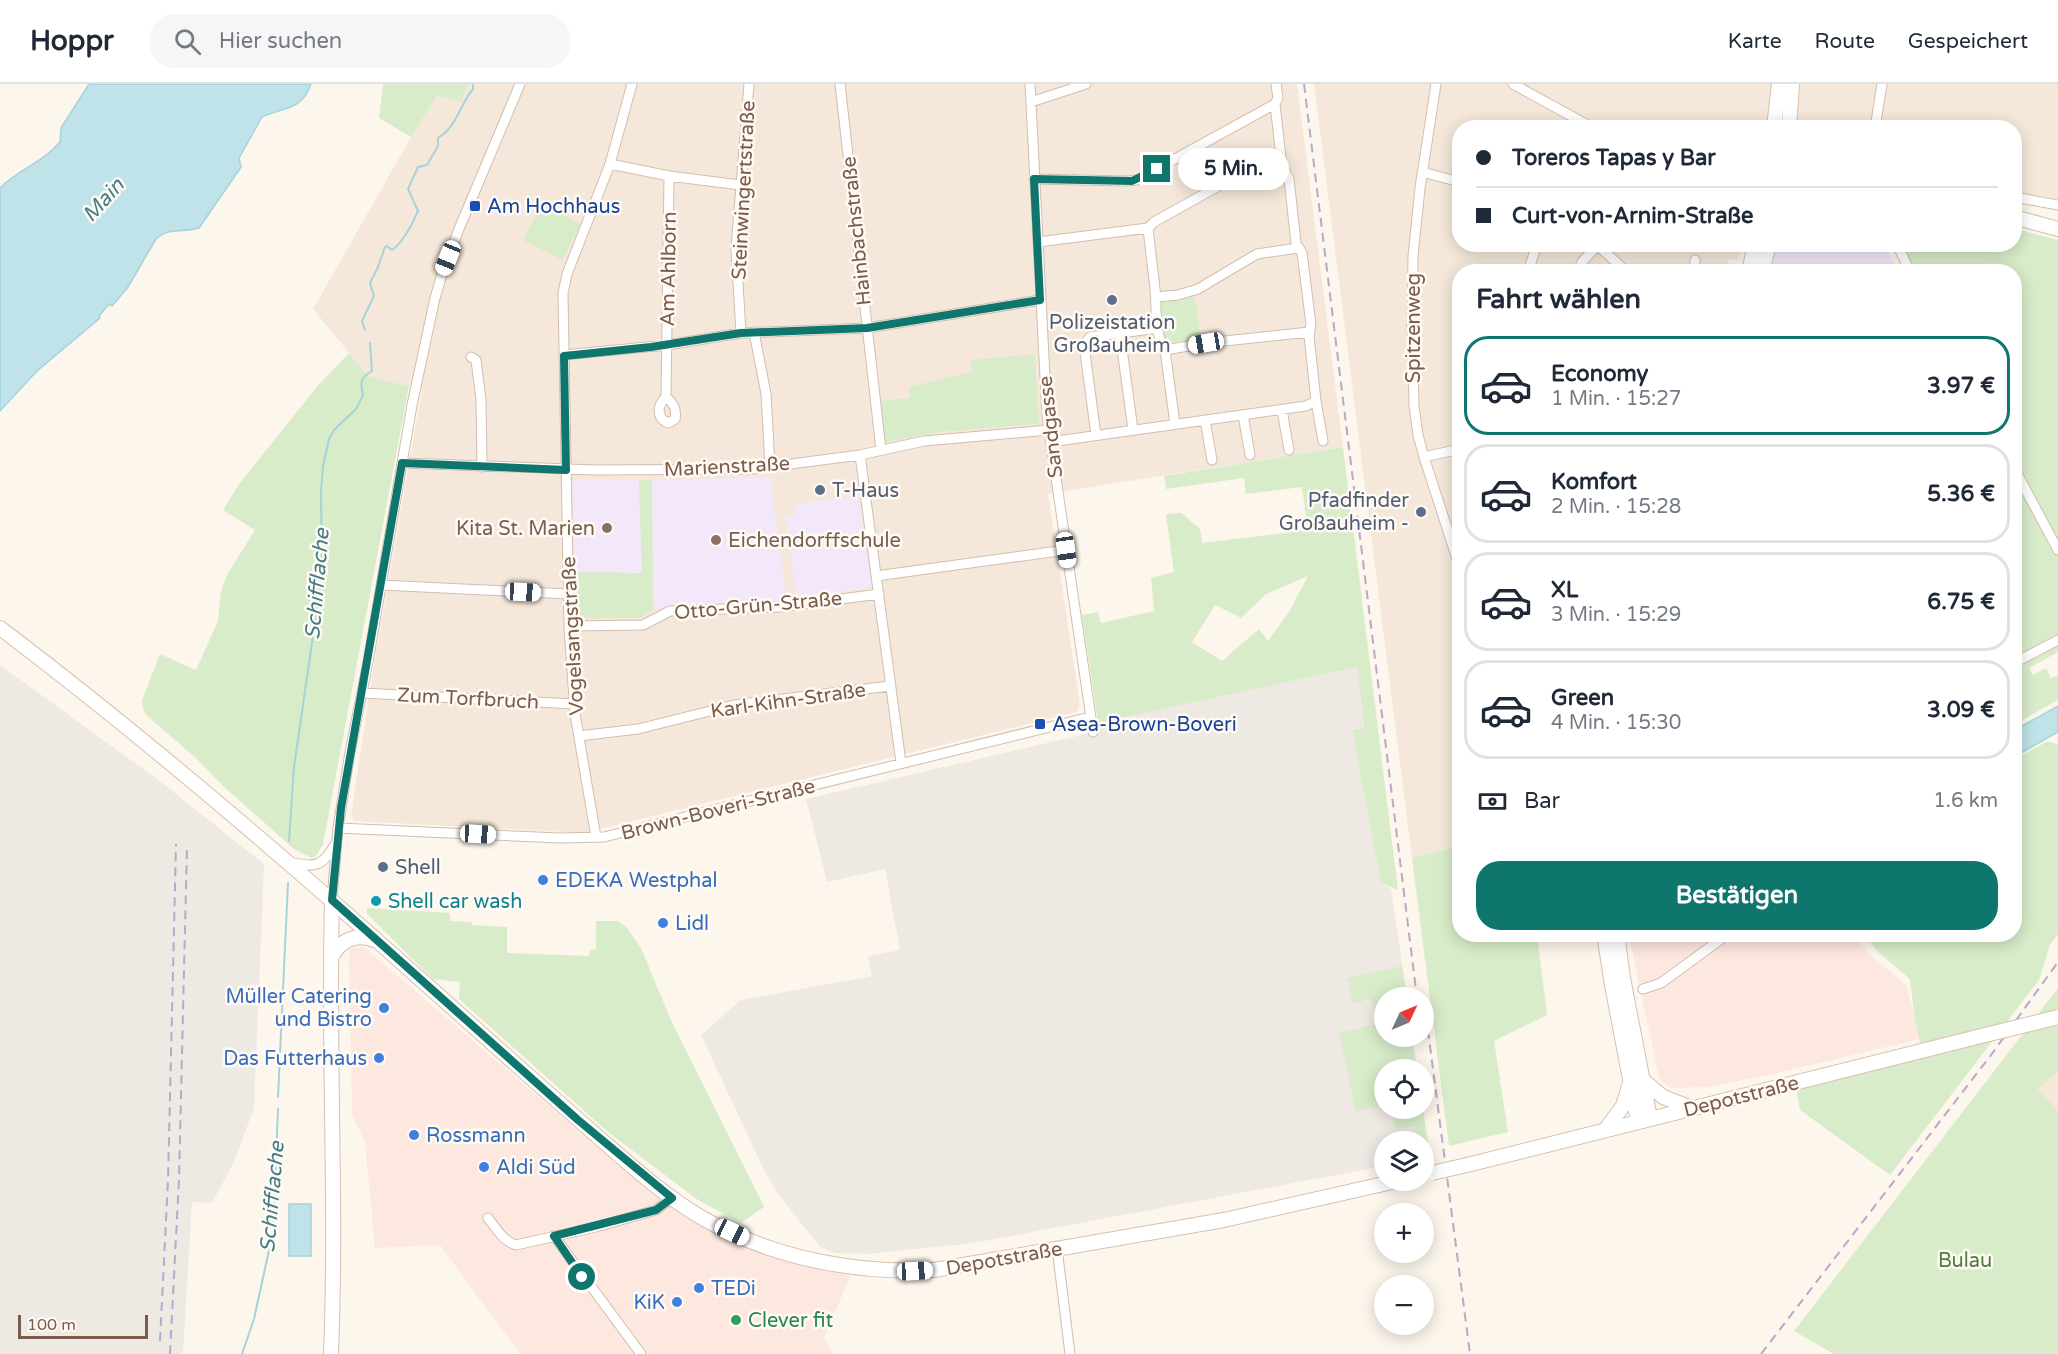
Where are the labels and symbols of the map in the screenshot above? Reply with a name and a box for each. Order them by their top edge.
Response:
street label: Steinwingertstraße [727,100,761,280]
callout: 5 Min. [1178,148,1289,190]
street label: Hainbachstraße [837,155,877,307]
route end [1143,155,1170,182]
water label: Main [77,172,130,227]
place label: Am Hochhaus [487,195,620,219]
marker: Am Hochhaus [468,199,482,213]
street label: Am Ahlborn [656,211,682,327]
car [433,238,463,278]
street label: Spitzenweg [1402,273,1426,383]
marker: Polizeistation Großauheim [1105,293,1119,307]
place label: Polizeistation Großauheim [1049,311,1175,358]
car [1187,331,1225,355]
street label: Sandgasse [1034,375,1068,479]
street label: Marienstraße [663,452,791,482]
place label: T-Haus [832,479,899,503]
marker: T-Haus [813,483,827,497]
place label: Pfadfinder Großauheim - [1279,489,1409,536]
marker: Pfadfinder Großauheim - [1414,505,1428,519]
place label: Kita St. Marien [456,517,595,541]
marker: Kita St. Marien [600,521,614,535]
water label: Schifflache [300,526,335,641]
place label: Eichendorffschule [728,529,901,553]
car [1055,531,1077,569]
marker: Eichendorffschule [709,533,723,547]
street label: Vogelsangstraße [557,556,589,716]
car [505,582,541,602]
street label: Otto-Grün-Straße [673,587,843,625]
street label: Karl-Kihn-Straße [709,678,867,724]
street label: Zum Torfbruch [396,683,540,715]
place label: Asea-Brown-Boveri [1052,713,1237,737]
marker: Asea-Brown-Boveri [1033,717,1047,731]
street label: Brown-Boveri-Straße [619,774,818,846]
car [460,824,496,844]
place label: Shell [395,856,441,880]
marker: Shell [376,860,390,874]
place label: EDEKA Westphal [555,869,717,893]
marker: EDEKA Westphal [536,873,550,887]
place label: Shell car wash [388,890,522,914]
marker: Shell car wash [369,894,383,908]
place label: Lidl [675,912,709,936]
marker: Lidl [656,916,670,930]
place label: Müller Catering und Bistro [225,985,372,1032]
north arrow [1374,987,1434,1047]
marker: Müller Catering und Bistro [377,1001,391,1015]
place label: Das Futterhaus [223,1047,367,1071]
marker: Das Futterhaus [372,1051,386,1065]
street label: Depotstraße [1681,1071,1801,1123]
place label: Rossmann [426,1124,526,1148]
marker: Rossmann [407,1128,421,1142]
water label: Schifflache [255,1139,290,1254]
place label: Aldi Süd [496,1156,576,1180]
marker: Aldi Süd [477,1160,491,1174]
car [712,1216,752,1248]
street label: Depotstraße [944,1237,1064,1281]
park label: Bulau [1938,1249,1992,1273]
car [897,1261,933,1281]
route start [568,1263,595,1290]
place label: TEDi [711,1277,756,1301]
marker: TEDi [692,1281,706,1295]
place label: KiK [633,1291,665,1315]
marker: KiK [670,1295,684,1309]
place label: Clever fit [748,1309,833,1333]
scale bar [18,1312,148,1340]
marker: Clever fit [729,1313,743,1327]

